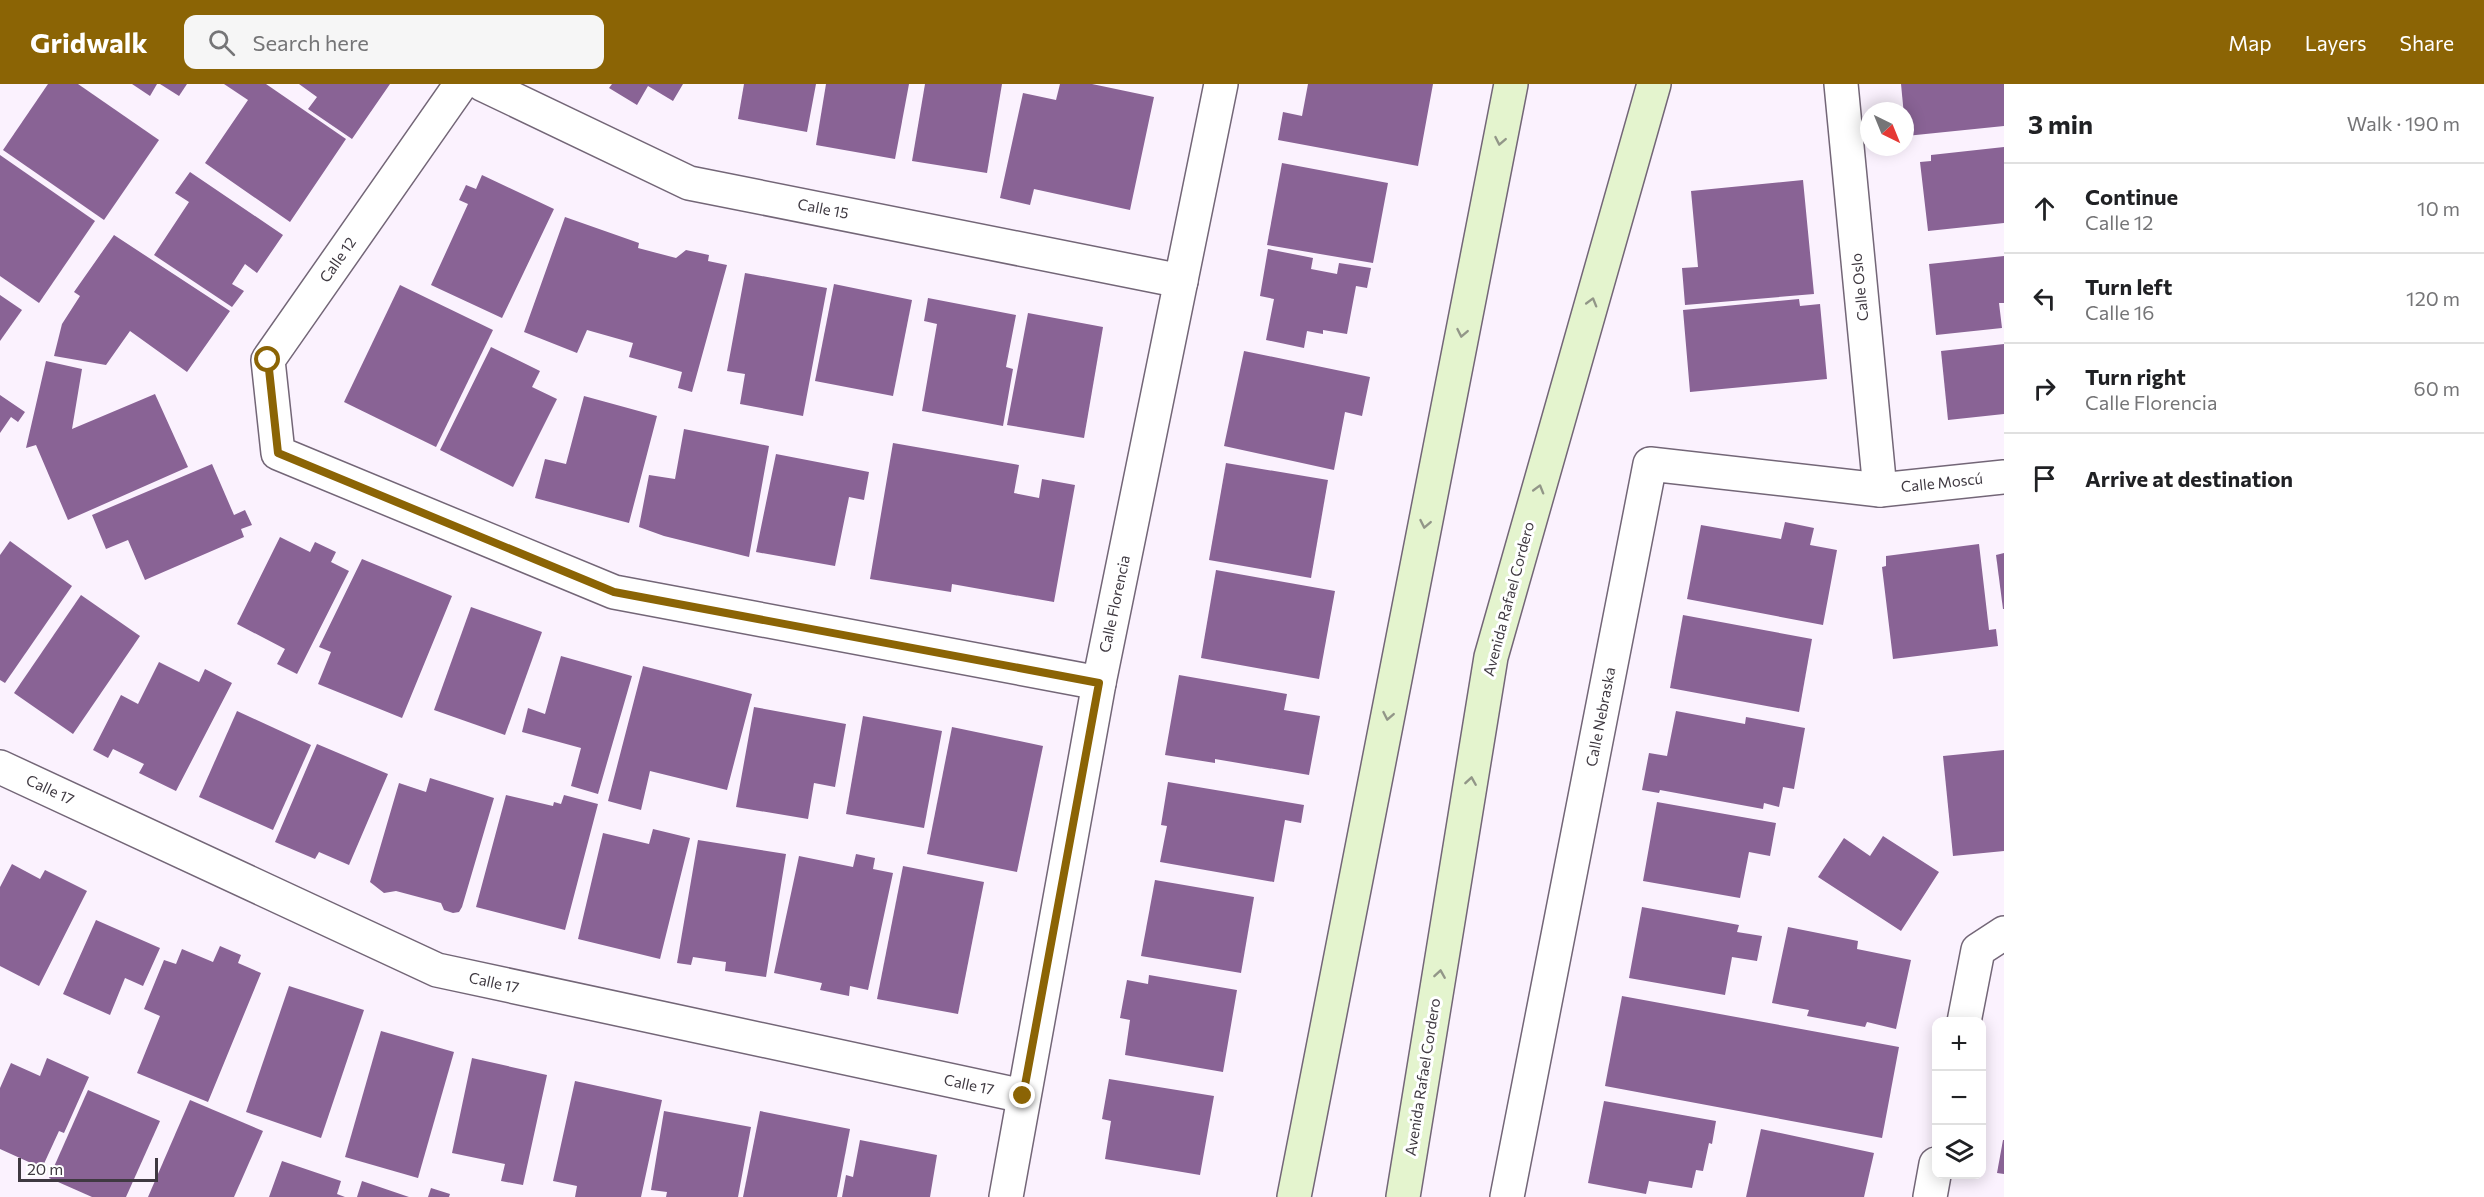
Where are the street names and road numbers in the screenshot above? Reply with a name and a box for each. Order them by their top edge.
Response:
street label: Calle 15 [796,194,850,222]
street label: Calle 12 [315,233,359,286]
street label: Calle Oslo [1846,252,1872,322]
street label: Calle Moscú [1900,469,1984,495]
street label: Avenida Rafael Cordero [1479,519,1537,678]
street label: Calle Florencia [1095,553,1133,654]
street label: Calle Nebraska [1582,665,1618,768]
street label: Calle 17 [24,770,77,808]
street label: Calle 17 [467,968,521,996]
street label: Avenida Rafael Cordero [1401,997,1443,1157]
street label: Calle 17 [942,1070,996,1098]

